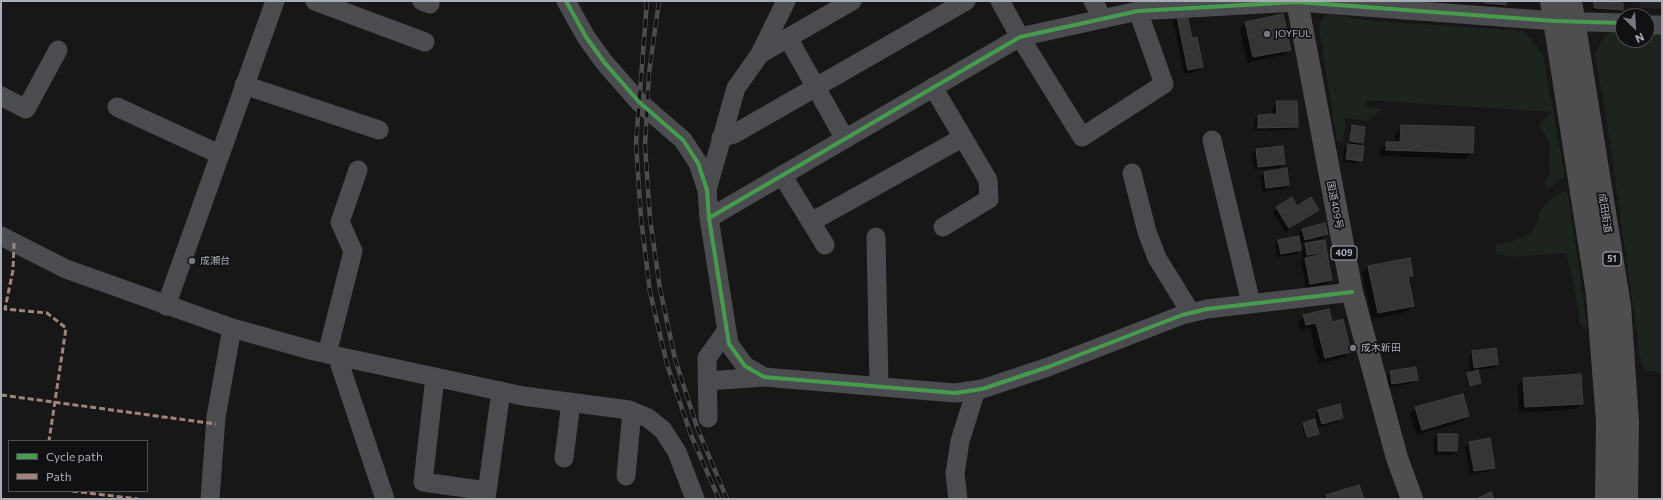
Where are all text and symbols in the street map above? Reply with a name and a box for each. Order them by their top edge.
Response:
north arrow [1615,8,1655,48]
place label: JOYFUL [1275,28,1311,40]
marker: JOYFUL [1262,29,1272,39]
text: N [1633,31,1646,46]
street label: 国道409号 [1324,180,1346,230]
street label: 成田街道 [1596,192,1614,234]
road number: 409 [1331,246,1357,260]
road number: 51 [1603,252,1621,266]
place label: 成瀬台 [200,255,230,267]
marker: 成瀬台 [187,256,197,266]
place label: 成木新田 [1361,342,1401,354]
marker: 成木新田 [1348,343,1358,353]
legend [8,440,148,492]
text: Cycle path [46,449,103,463]
text: Path [46,469,72,483]

